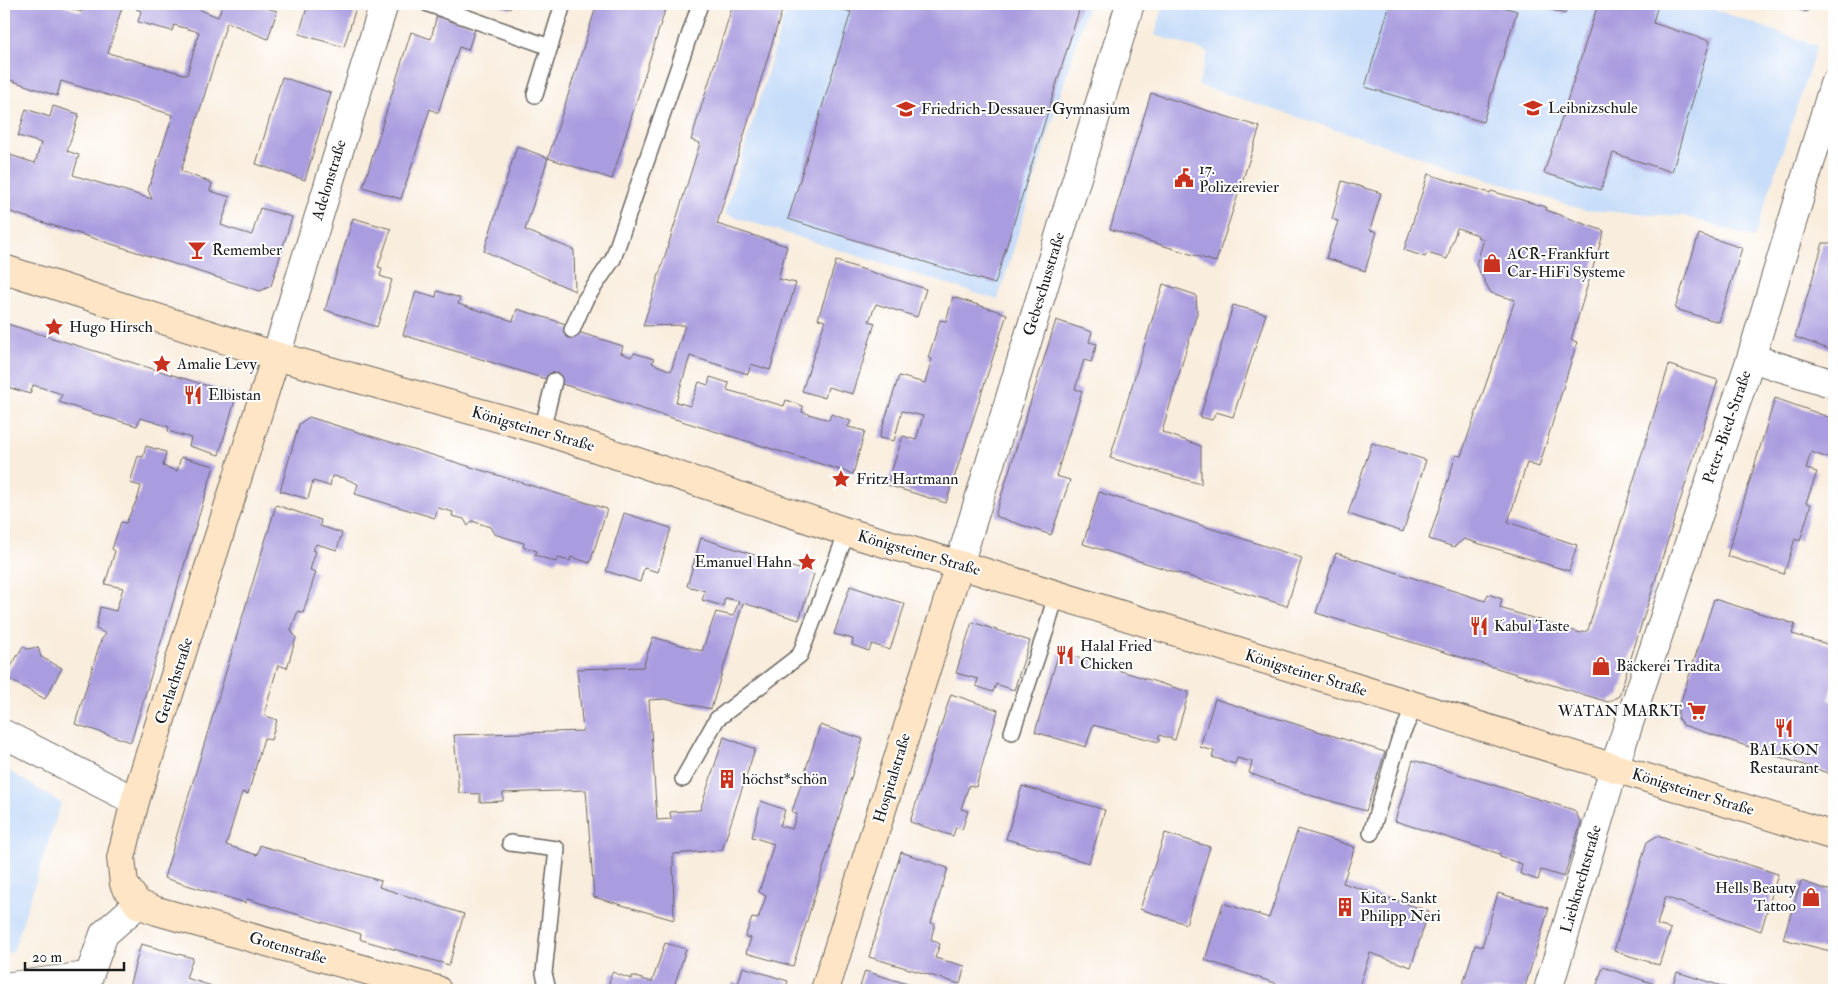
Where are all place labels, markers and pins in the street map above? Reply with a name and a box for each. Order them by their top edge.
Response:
school or university icon: Leibnizschule [1522,97,1544,119]
school or university icon: Friedrich-Dessauer-Gymnasium [895,98,917,120]
place label: Leibnizschule [1548,98,1638,118]
place label: Friedrich-Dessauer-Gymnasium [921,99,1131,119]
place label: 17. Polizeirevier [1199,159,1279,197]
public building icon: 17. Polizeirevier [1173,167,1195,189]
bar icon: Remember [186,239,208,261]
place label: Remember [212,240,282,260]
place label: ACR-Frankfurt Car-HiFi Systeme [1506,244,1625,282]
shop icon: ACR-Frankfurt Car-HiFi Systeme [1481,252,1503,274]
place icon: Hugo Hirsch [43,316,65,338]
place label: Hugo Hirsch [69,317,153,337]
place icon: Amalie Levy [151,353,173,375]
place label: Amalie Levy [176,354,258,374]
restaurant icon: Elbistan [182,384,204,406]
place label: Elbistan [208,385,261,405]
place icon: Fritz Hartmann [830,468,852,490]
place label: Fritz Hartmann [856,469,958,489]
place icon: Emanuel Hahn [796,551,818,573]
place label: Emanuel Hahn [695,552,792,572]
restaurant icon: Kabul Taste [1468,615,1490,637]
place label: Kabul Taste [1494,616,1570,636]
place label: Halal Fried Chicken [1080,636,1152,674]
restaurant icon: Halal Fried Chicken [1054,644,1076,666]
shop icon: Bäckerei Tradita [1590,655,1612,677]
place label: Bäckerei Tradita [1616,656,1721,676]
supermarket icon: WATAN MARKT [1686,700,1708,722]
place label: WATAN MARKT [1557,701,1682,721]
restaurant icon: BALKON Restaurant [1773,717,1795,739]
place label: BALKON Restaurant [1749,740,1820,778]
building icon: höchst*schön [716,768,738,790]
place label: höchst*schön [742,769,827,789]
place label: Hells Beauty Tattoo [1715,878,1797,916]
shop icon: Hells Beauty Tattoo [1800,886,1822,908]
place label: Kita - Sankt Philipp Neri [1360,888,1441,927]
building icon: Kita - Sankt Philipp Neri [1334,896,1356,918]

